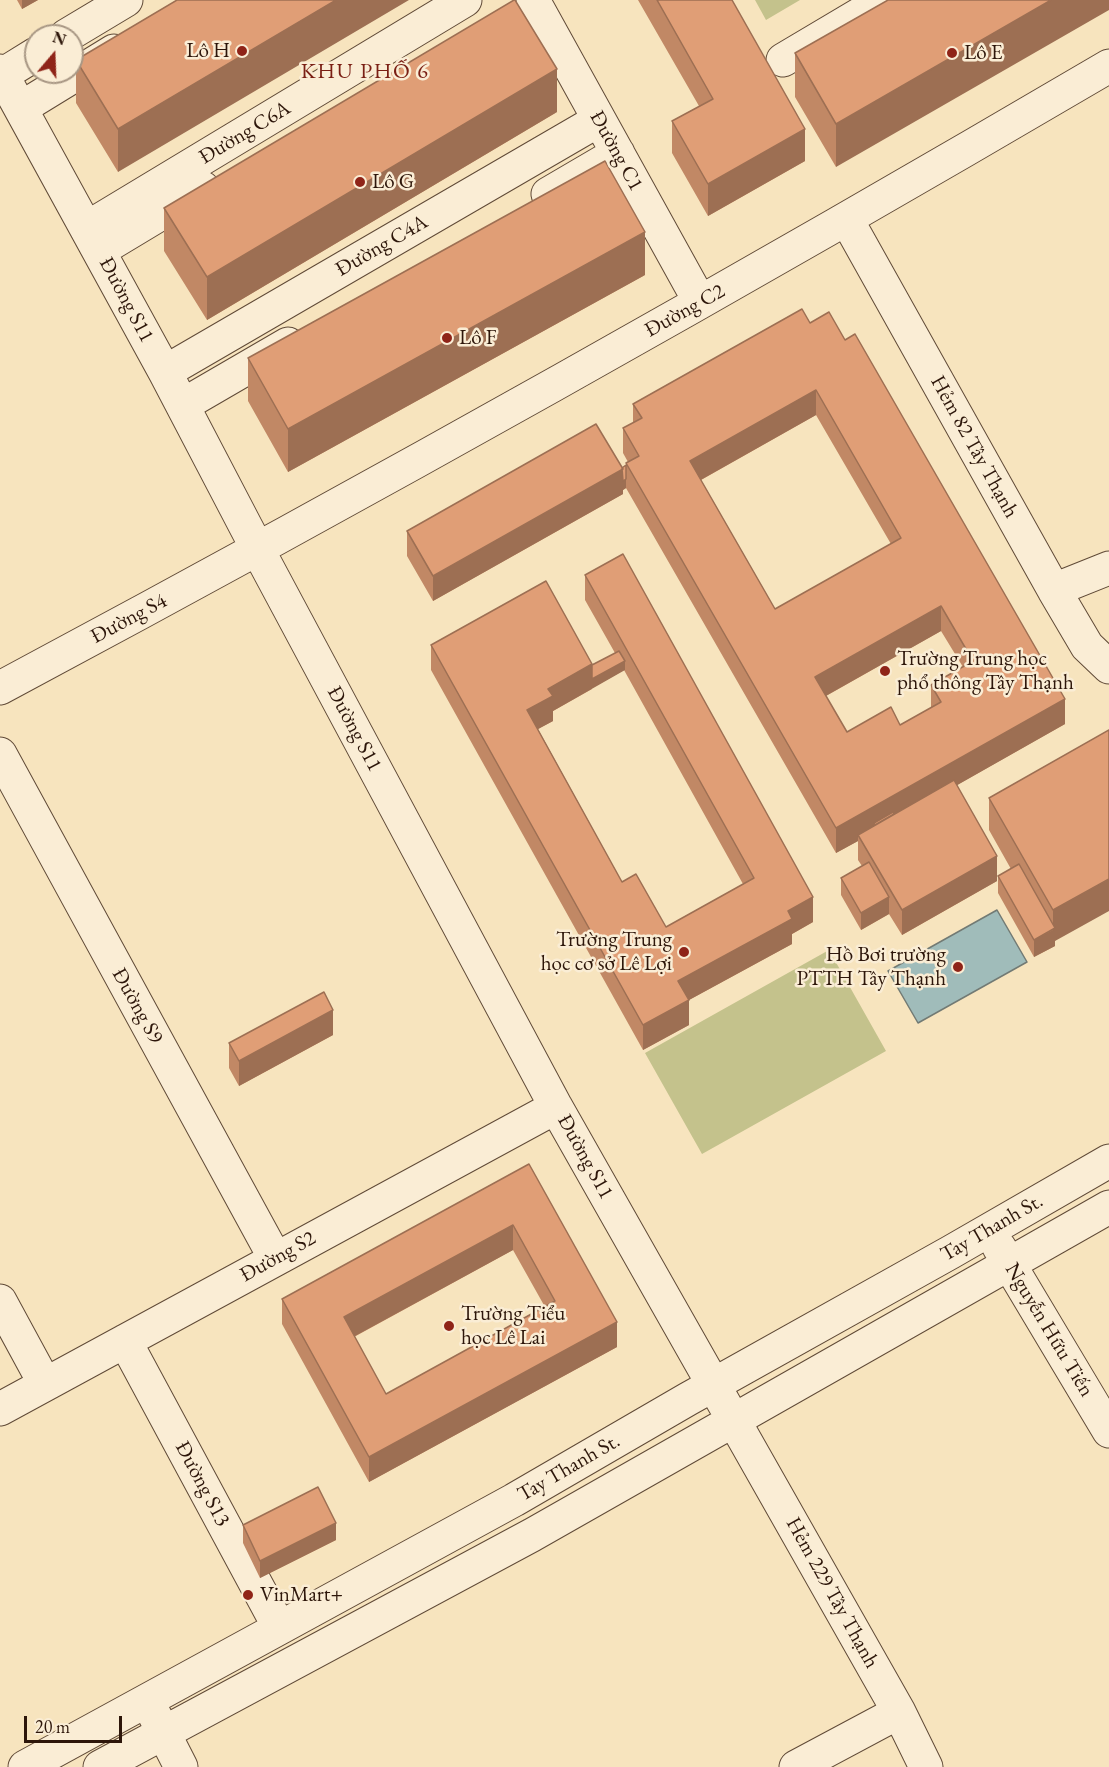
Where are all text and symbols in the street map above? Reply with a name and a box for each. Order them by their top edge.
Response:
north arrow [24,24,84,84]
text: N [50,26,69,50]
place label: Lô H [186,38,230,64]
place label: Lô E [964,40,1003,66]
marker: Lô H [235,44,249,58]
marker: Lô E [945,46,959,60]
district label: KHU PHỐ 6 [301,59,429,85]
street label: Đường C6A [195,96,295,170]
street label: Đường C1 [584,107,648,195]
place label: Lô G [372,169,414,195]
marker: Lô G [353,175,367,189]
street label: Đường C4A [331,210,433,282]
street label: Đường S11 [93,253,159,347]
street label: Đường C2 [641,279,729,343]
place label: Lô F [459,325,497,351]
marker: Lô F [440,331,454,345]
street label: Hẻm 82 Tây Thạnh [925,371,1023,523]
street label: Đường S4 [87,589,171,649]
place label: Trường Trung học phổ thông Tây Thạnh [897,646,1074,696]
marker: Trường Trung học phổ thông Tây Thạnh [878,664,892,678]
street label: Đường S11 [321,682,387,776]
place label: Trường Trung học cơ sở Lê Lợi [541,927,672,977]
place label: Hồ Bơi trường PTTH Tây Thạnh [796,942,946,992]
marker: Trường Trung học cơ sở Lê Lợi [677,945,691,959]
marker: Hồ Bơi trường PTTH Tây Thạnh [951,960,965,974]
street label: Đường S9 [106,964,168,1048]
street label: Đường S11 [552,1110,618,1204]
street label: Tay Thanh St. [936,1189,1048,1267]
street label: Đường S2 [236,1226,320,1288]
street label: Nguyễn Hữu Tiến [999,1259,1099,1401]
place label: Trường Tiểu học Lê Lai [461,1301,565,1351]
marker: Trường Tiểu học Lê Lai [442,1319,456,1333]
street label: Tay Thanh St. [513,1429,625,1507]
street label: Đường S13 [169,1437,235,1531]
street label: Hẻm 229 Tây Thạnh [780,1513,884,1673]
place label: VinMart+ [260,1582,343,1608]
marker: VinMart+ [241,1588,255,1602]
scale bar [27,1704,124,1742]
text: 20 m [35,1715,70,1738]

